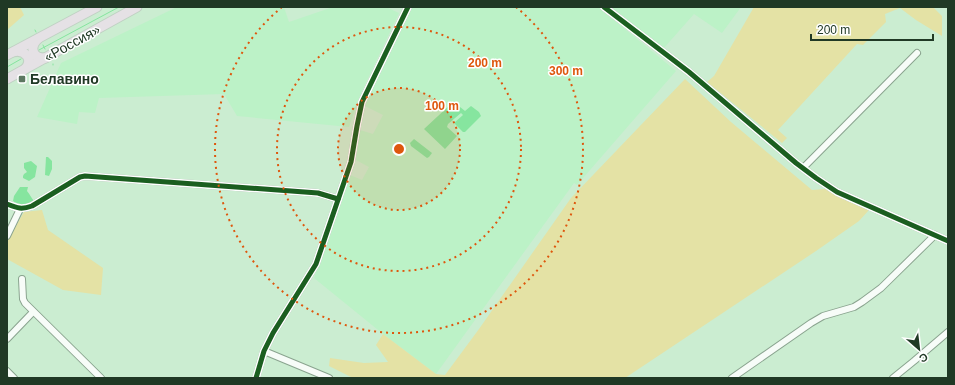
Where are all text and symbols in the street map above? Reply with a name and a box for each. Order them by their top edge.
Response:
scale bar [811,16,933,42]
street label: «Россия» [41,21,103,65]
text: 200 m [817,23,850,37]
text: 200 m [468,56,502,70]
text: 300 m [549,64,583,78]
place label: Белавино [30,71,99,87]
marker: Белавино [17,74,27,84]
text: 100 m [425,99,459,113]
centre of rings [392,142,406,156]
north arrow [899,329,939,369]
text: С [917,351,930,365]

